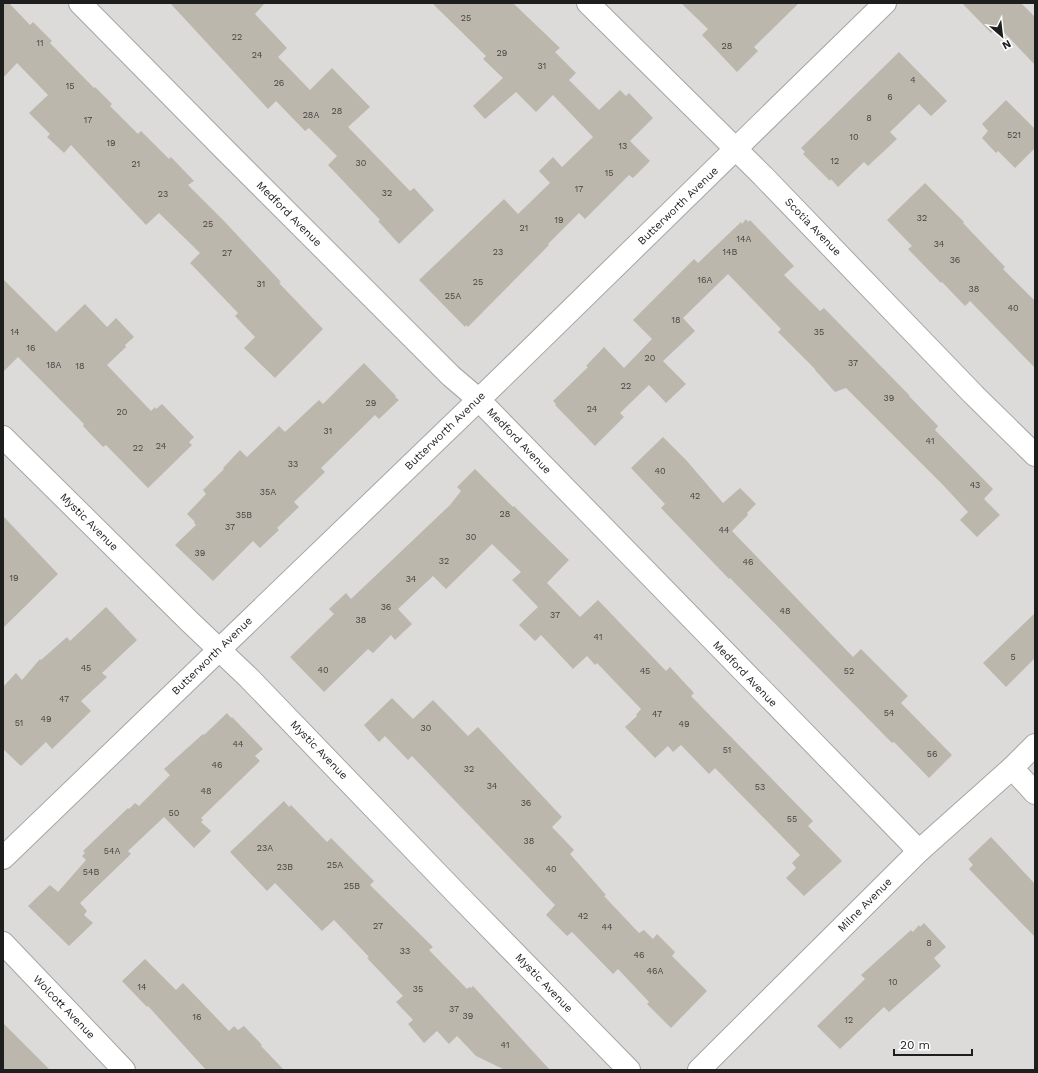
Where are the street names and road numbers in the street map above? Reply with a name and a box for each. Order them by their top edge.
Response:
street label: Butterworth Avenue [635,164,721,248]
street label: Medford Avenue [254,179,324,249]
street label: Scotia Avenue [782,195,844,259]
street label: Butterworth Avenue [402,389,488,473]
street label: Medford Avenue [484,405,554,477]
street label: Mystic Avenue [57,490,121,554]
street label: Butterworth Avenue [169,614,255,698]
street label: Medford Avenue [710,638,780,710]
street label: Mystic Avenue [288,718,350,782]
street label: Milne Avenue [835,875,895,935]
street label: Mystic Avenue [513,951,575,1015]
street label: Wolcott Avenue [30,972,98,1042]

